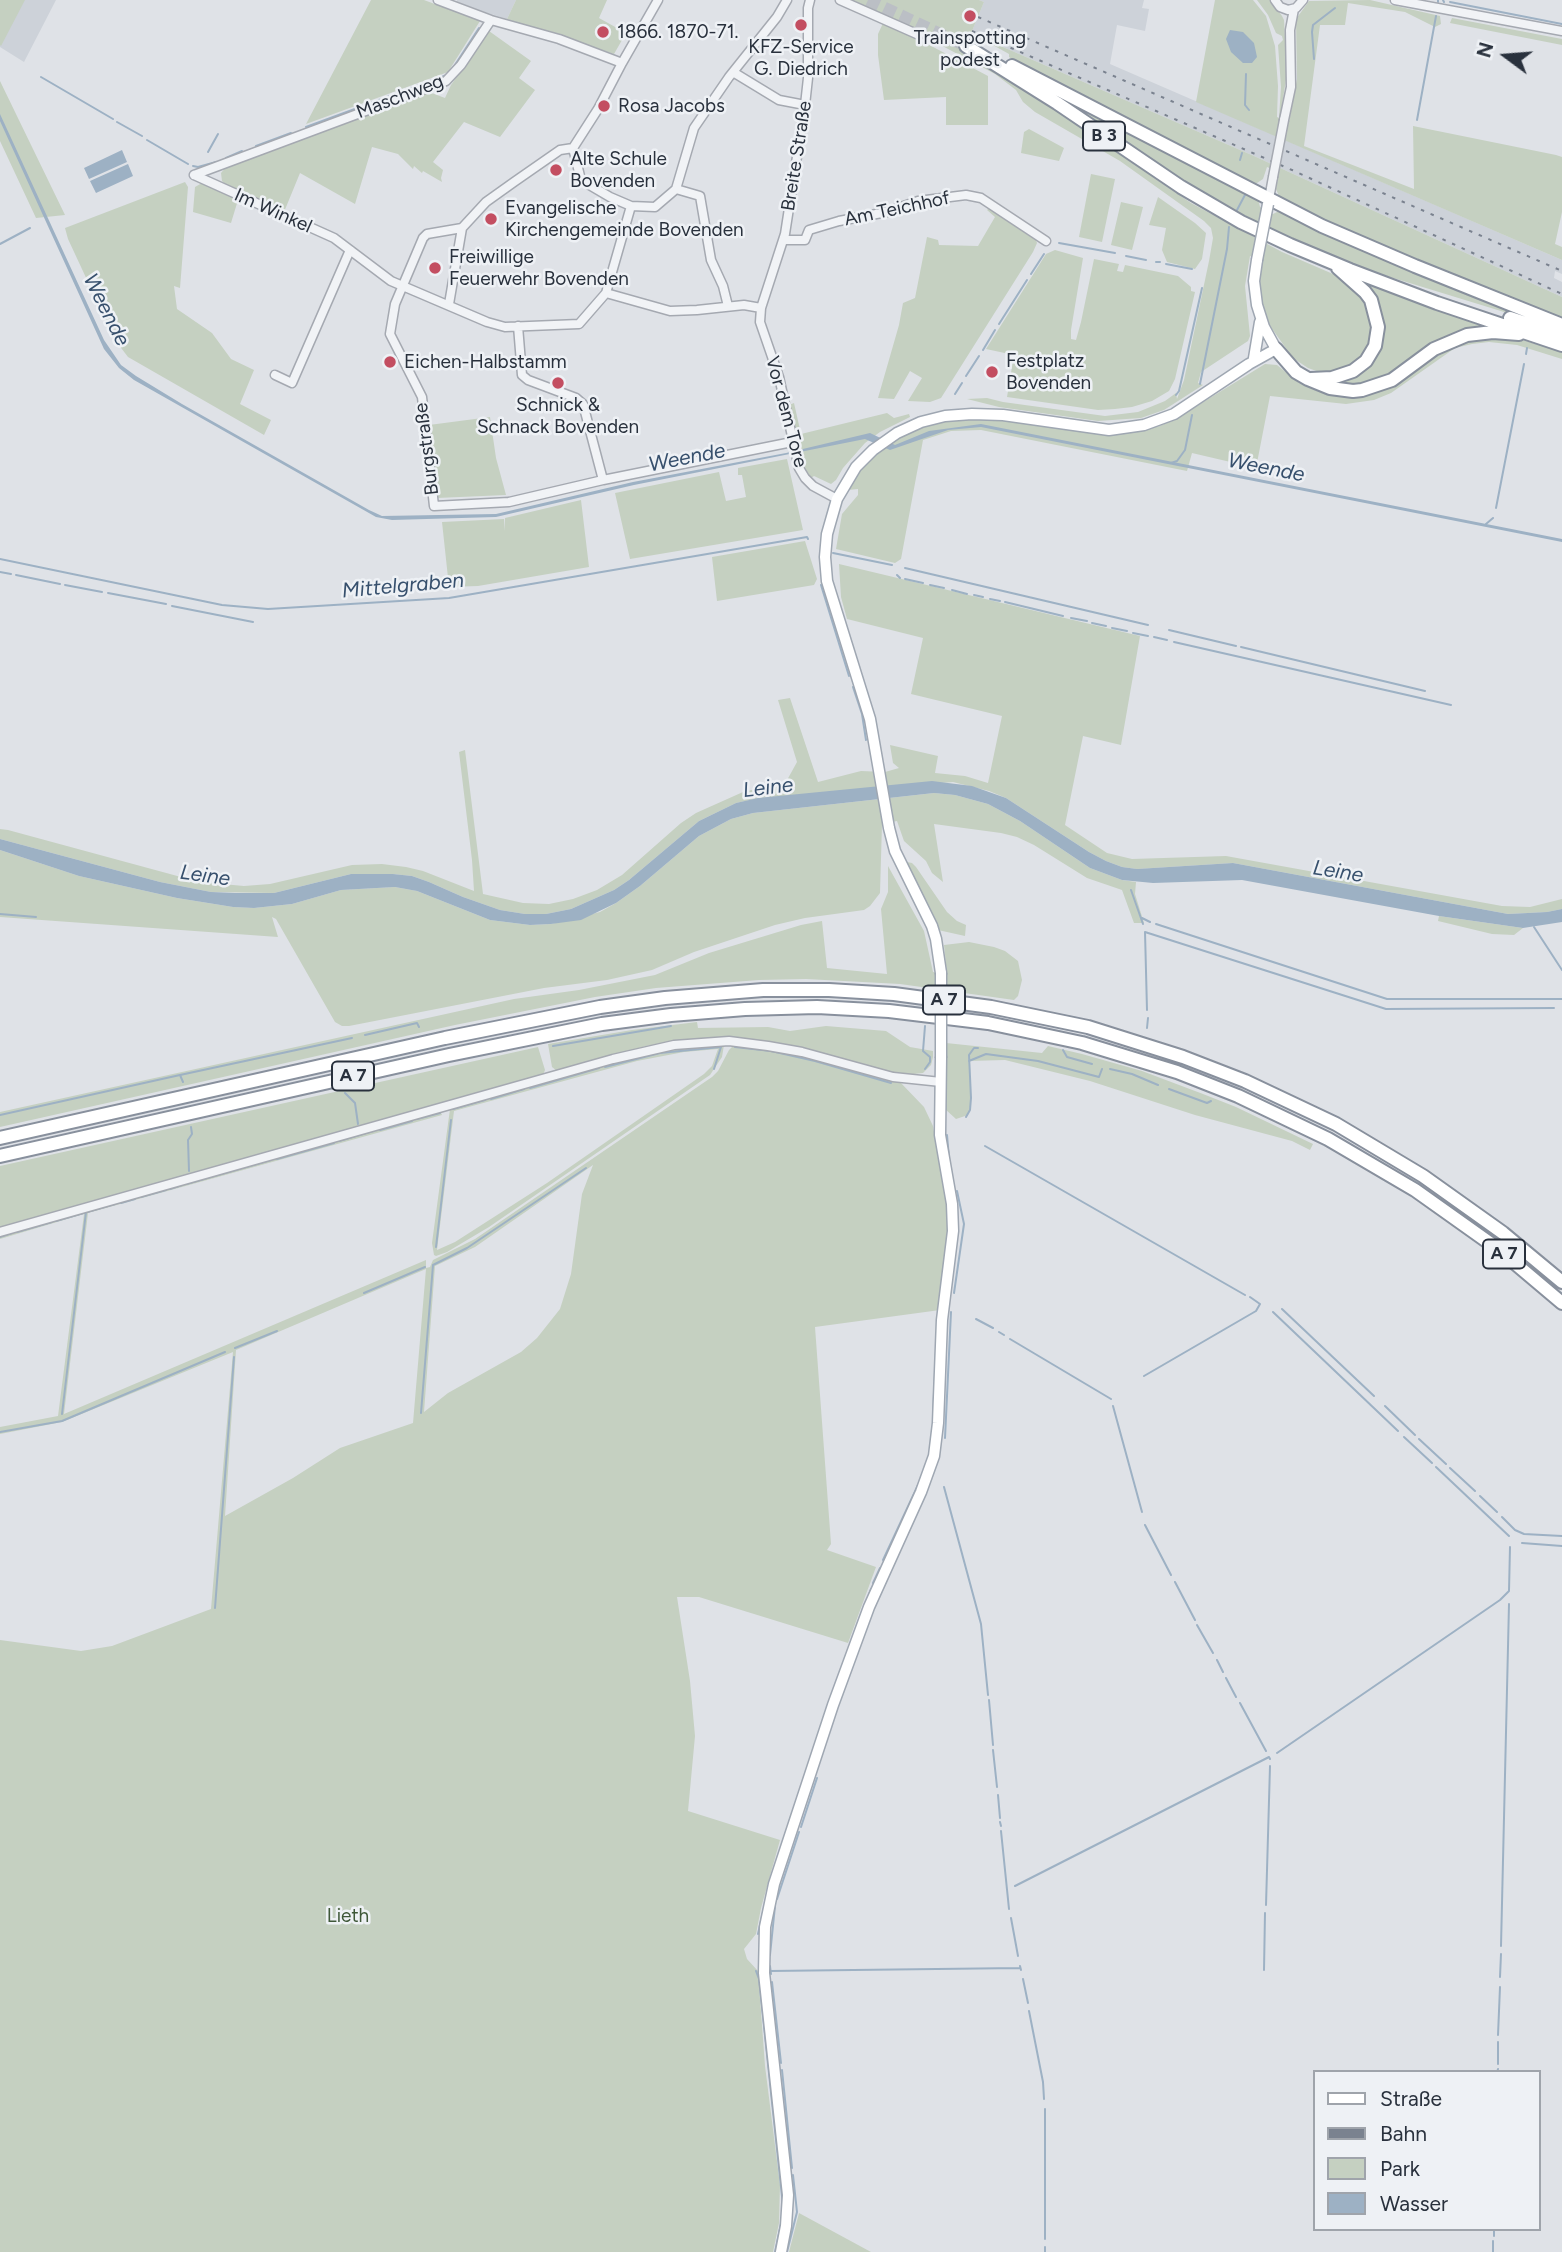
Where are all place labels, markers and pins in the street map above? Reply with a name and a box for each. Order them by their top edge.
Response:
marker: Trainspotting podest [962,8,978,24]
marker: KFZ-Service G. Diedrich [793,17,809,33]
place label: 1866. 1870-71. [617,21,738,43]
marker: 1866. 1870-71. [595,24,611,40]
place label: Trainspotting podest [914,27,1026,71]
place label: KFZ-Service G. Diedrich [748,36,854,80]
place label: Rosa Jacobs [618,95,725,117]
marker: Rosa Jacobs [596,98,612,114]
place label: Alte Schule Bovenden [570,148,667,192]
marker: Alte Schule Bovenden [548,162,564,178]
place label: Evangelische Kirchengemeinde Bovenden [505,197,744,241]
marker: Evangelische Kirchengemeinde Bovenden [483,211,499,227]
place label: Freiwillige Feuerwehr Bovenden [449,246,629,290]
marker: Freiwillige Feuerwehr Bovenden [427,260,443,276]
place label: Festplatz Bovenden [1006,350,1091,394]
place label: Eichen-Halbstamm [404,351,567,373]
marker: Eichen-Halbstamm [382,354,398,370]
marker: Festplatz Bovenden [984,364,1000,380]
marker: Schnick & Schnack Bovenden [550,375,566,391]
place label: Schnick & Schnack Bovenden [477,394,639,438]

